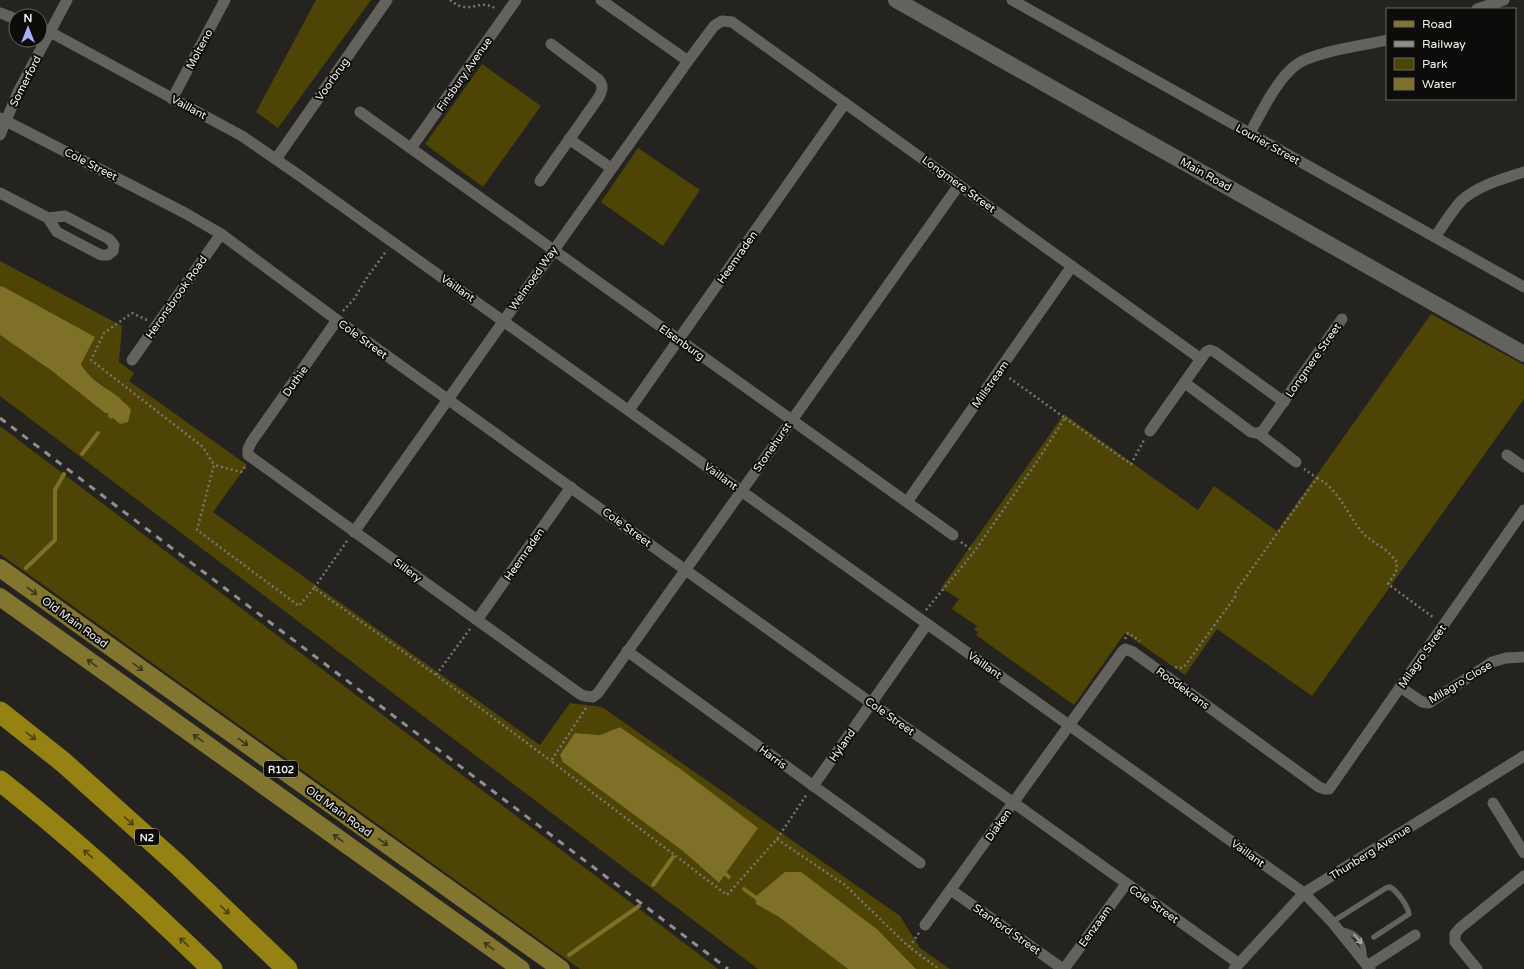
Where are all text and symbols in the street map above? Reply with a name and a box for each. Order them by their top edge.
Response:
north arrow [8,8,48,48]
legend [1386,8,1516,100]
text: N [24,12,32,25]
text: Road [1422,17,1452,31]
street label: Molteno [183,27,216,72]
street label: Finsbury Avenue [434,35,495,114]
text: Railway [1422,37,1466,51]
street label: Somerford [7,53,44,109]
street label: Voorbrug [313,55,352,103]
text: Park [1422,57,1448,71]
text: Water [1422,77,1457,91]
street label: Vaillant [169,93,209,122]
street label: Lourier Street [1233,121,1302,167]
street label: Cole Street [62,146,119,183]
street label: Longmere Street [919,153,998,215]
street label: Main Road [1178,155,1234,194]
street label: Heemraden [715,229,760,286]
street label: Welmoed Way [507,244,560,313]
street label: Heronsbrook Road [143,253,210,341]
street label: Vaillant [438,272,477,305]
street label: Cole Street [336,317,390,362]
street label: Longmere Street [1283,321,1344,400]
street label: Elsenburg [656,322,707,363]
street label: Millstream [969,358,1011,410]
street label: Duthie [280,363,311,399]
street label: Stonehurst [751,420,794,474]
street label: Vaillant [701,460,740,493]
street label: Cole Street [600,505,654,550]
street label: Heemraden [502,526,547,583]
street label: Sillery [391,556,424,585]
one-way arrow [26,587,37,595]
street label: Old Main Road [39,594,110,651]
street label: Milagro Street [1396,622,1449,690]
street label: Vaillant [965,649,1004,682]
street label: Milagro Close [1426,658,1494,706]
one-way arrow [86,659,97,667]
one-way arrow [132,663,143,671]
street label: Roodekrans [1154,665,1212,712]
street label: Cole Street [862,695,917,738]
street label: Hyland [827,726,858,764]
one-way arrow [25,732,36,741]
one-way arrow [192,734,203,743]
one-way arrow [238,738,249,746]
street label: Harris [756,743,789,772]
road number: R102 [264,761,298,777]
street label: Old Main Road [303,783,374,840]
street label: Diaken [983,807,1014,844]
one-way arrow [124,817,134,826]
street label: Thunberg Avenue [1327,822,1413,883]
road number: N2 [135,829,159,845]
one-way arrow [332,834,343,842]
street label: Vaillant [1228,837,1267,870]
one-way arrow [378,838,389,846]
one-way arrow [82,850,93,859]
street label: Cole Street [1126,883,1181,926]
street label: Stanford Street [970,901,1043,957]
street label: Eenzaam [1076,903,1115,949]
one-way arrow [219,905,230,914]
one-way arrow [1354,934,1363,945]
one-way arrow [179,937,189,947]
one-way arrow [484,942,495,950]

